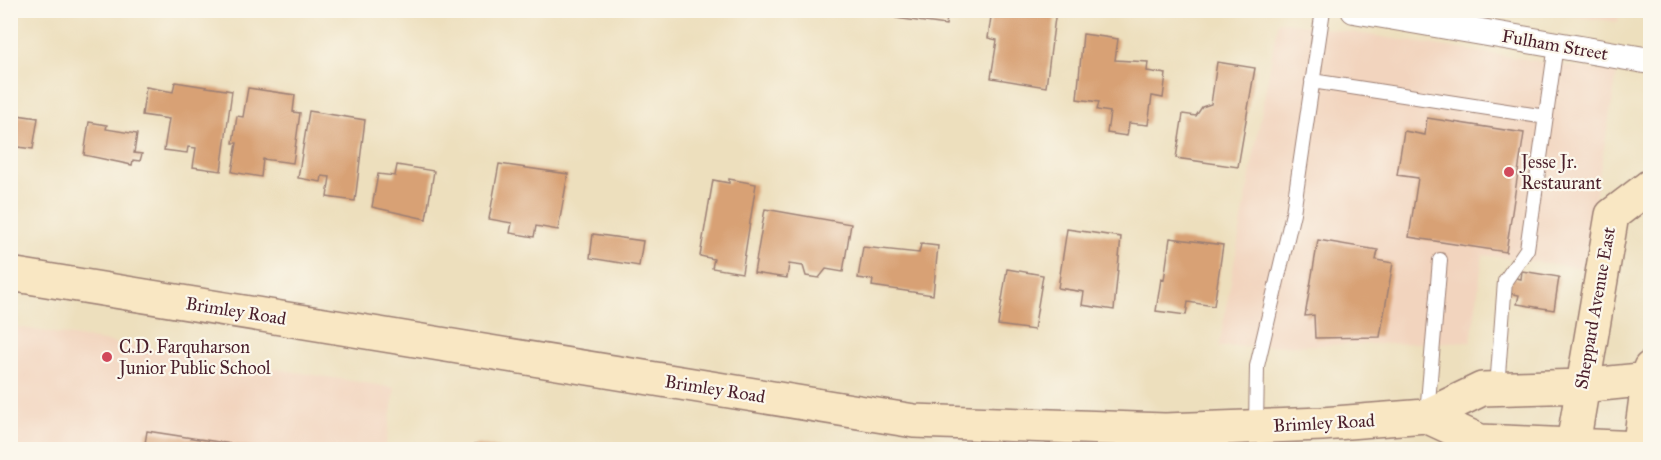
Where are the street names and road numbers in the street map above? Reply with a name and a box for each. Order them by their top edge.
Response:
street label: Fulham Street [1500,25,1610,65]
street label: Sheppard Avenue East [1570,225,1620,391]
street label: Brimley Road [184,292,288,330]
street label: Brimley Road [663,370,767,408]
street label: Brimley Road [1273,409,1375,437]

